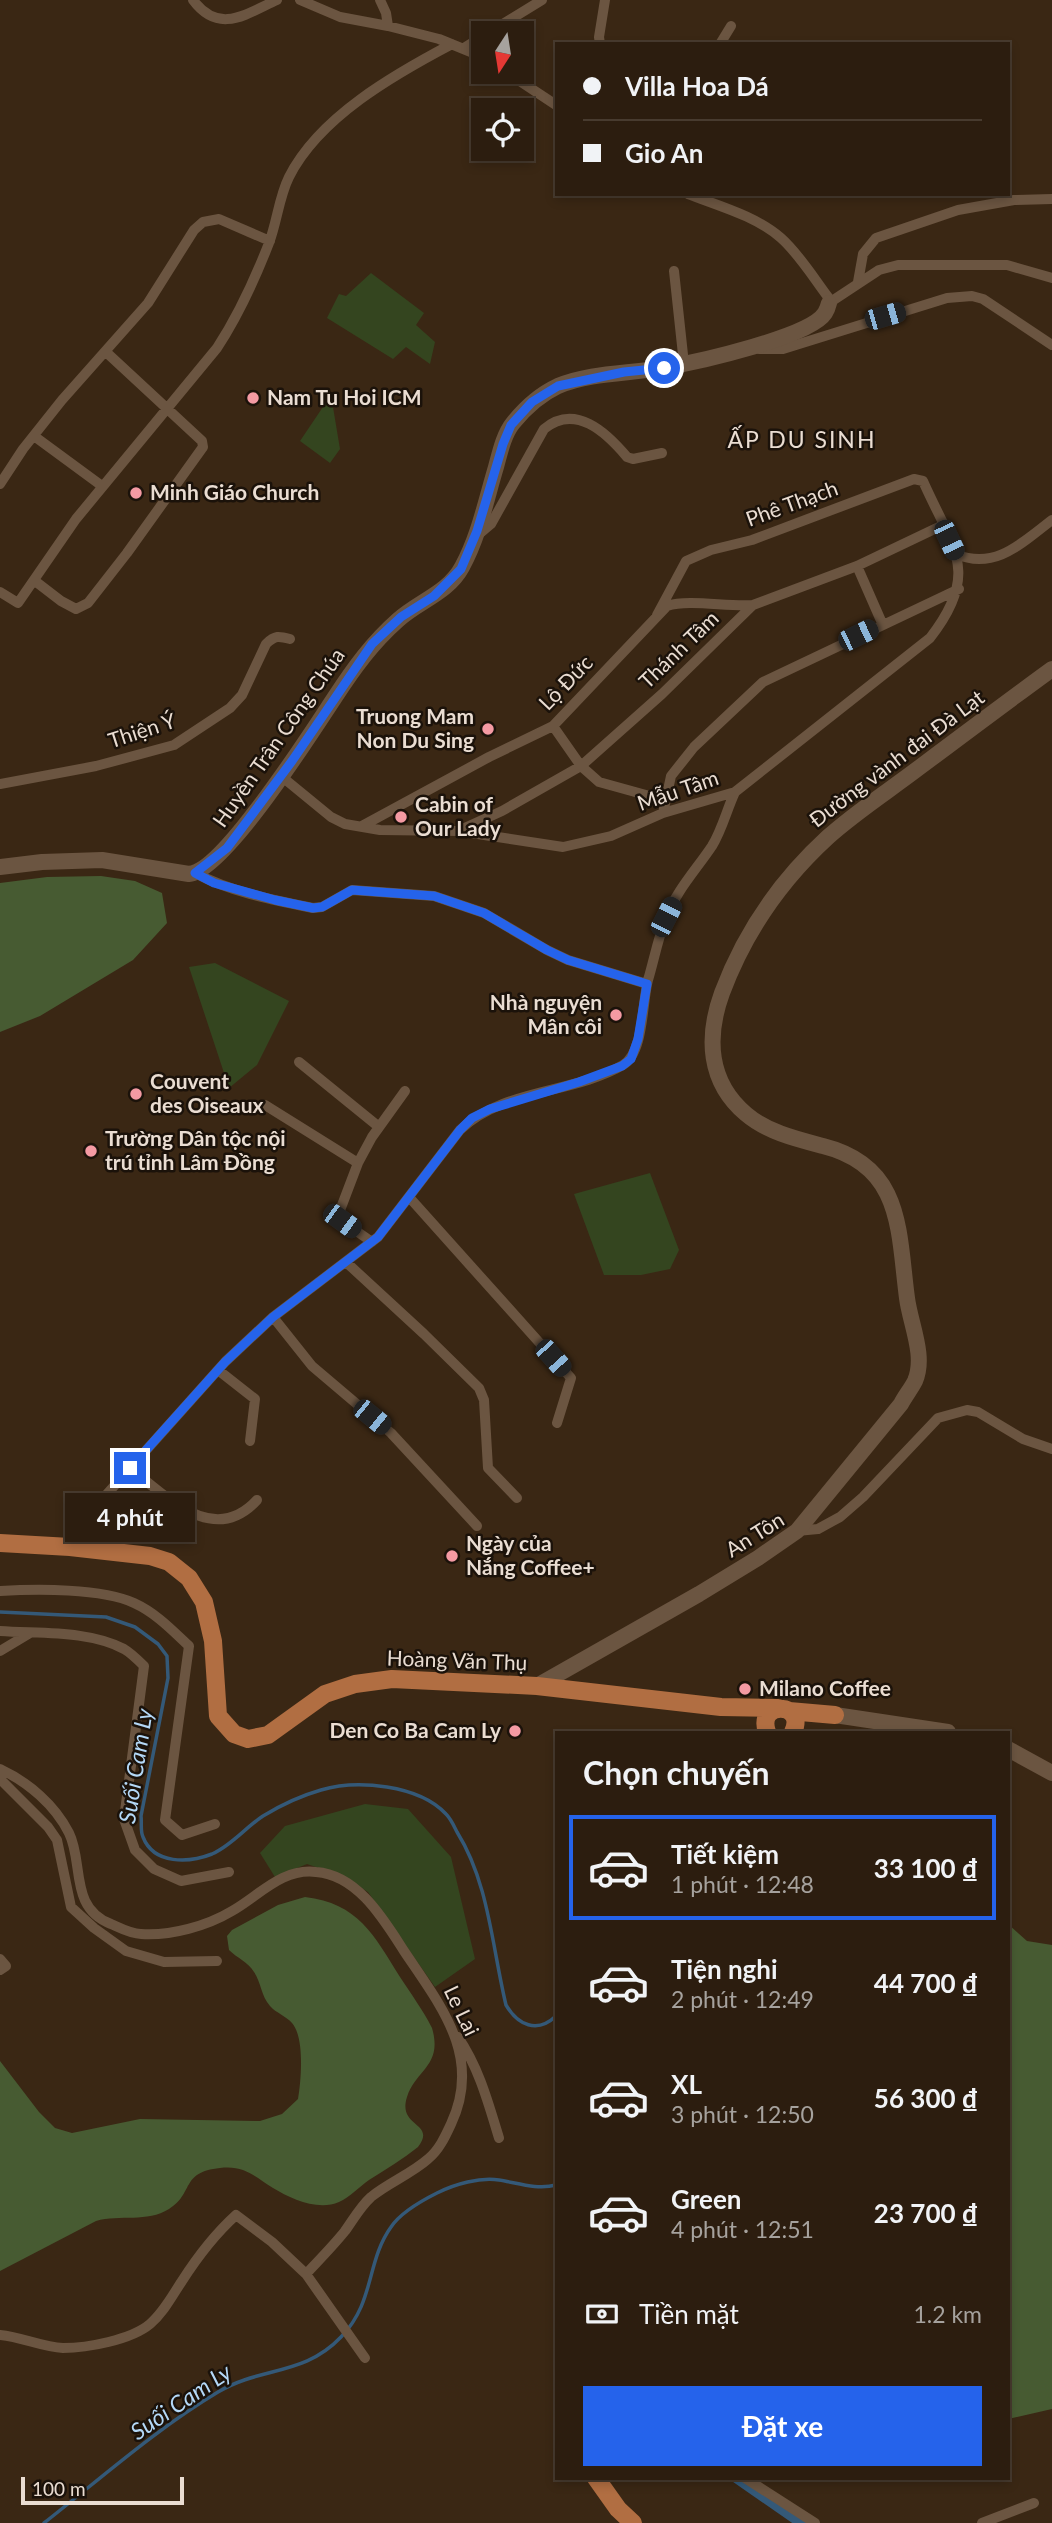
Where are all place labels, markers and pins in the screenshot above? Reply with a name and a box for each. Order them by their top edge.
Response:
place label: Nam Tu Hoi ICM [267,384,422,409]
marker: Nam Tu Hoi ICM [245,390,261,406]
place label: Minh Giáo Church [150,479,319,504]
marker: Minh Giáo Church [128,485,144,501]
place label: Truong Mam Non Du Sing [356,703,474,752]
marker: Truong Mam Non Du Sing [480,721,496,737]
place label: Cabin of Our Lady [415,791,502,840]
marker: Cabin of Our Lady [393,809,409,825]
place label: Nhà nguyện Mân côi [490,989,602,1038]
marker: Nhà nguyện Mân côi [608,1007,624,1023]
place label: Couvent des Oiseaux [150,1068,264,1117]
marker: Couvent des Oiseaux [128,1086,144,1102]
place label: Trường Dân tộc nội trú tỉnh Lâm Đồng [105,1125,286,1174]
marker: Trường Dân tộc nội trú tỉnh Lâm Đồng [83,1143,99,1159]
place label: Ngày của Nắng Coffee+ [466,1530,595,1579]
marker: Ngày của Nắng Coffee+ [444,1548,460,1564]
place label: Milano Coffee [759,1675,891,1700]
marker: Milano Coffee [737,1681,753,1697]
place label: Den Co Ba Cam Ly [329,1717,502,1742]
marker: Den Co Ba Cam Ly [507,1723,523,1739]

